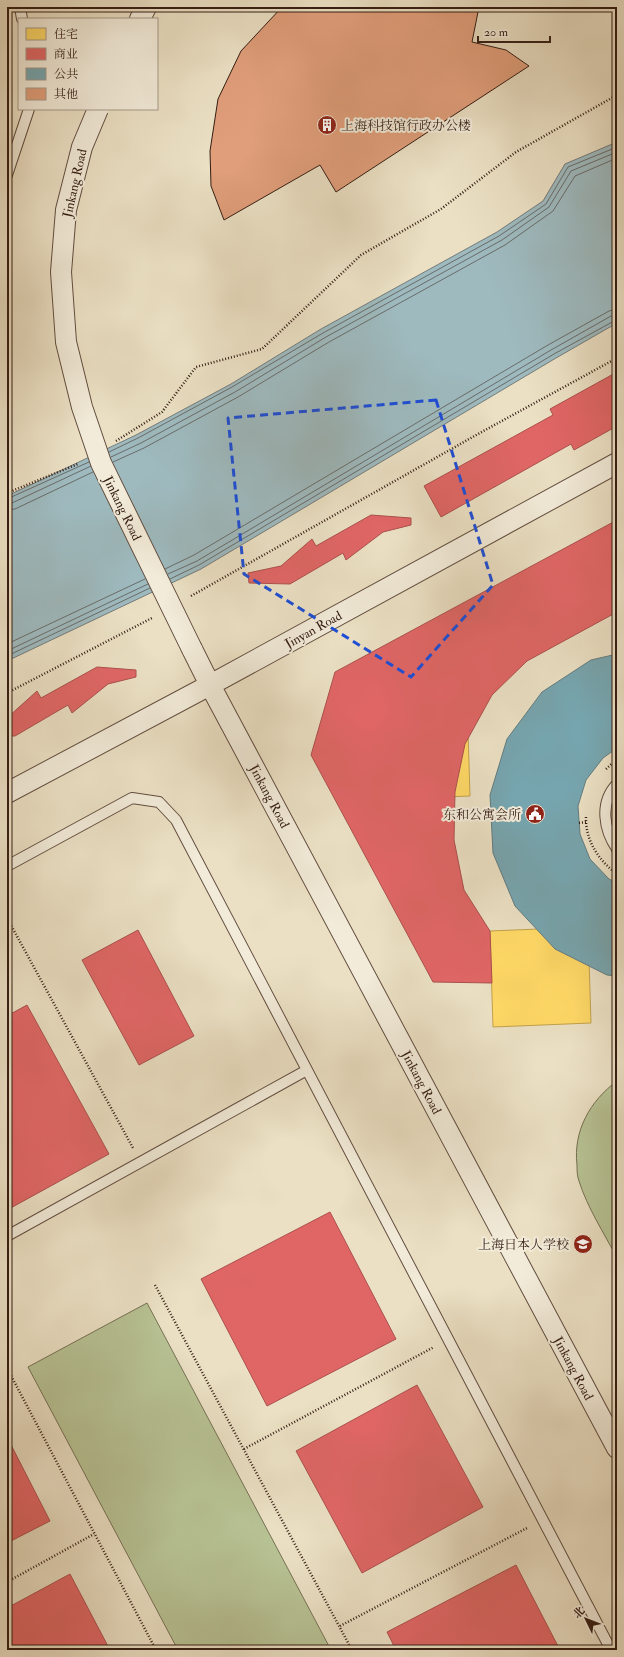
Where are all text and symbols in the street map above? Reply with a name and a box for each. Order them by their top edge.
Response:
legend [18,18,158,110]
scale bar [478,18,550,44]
text: 20 m [484,25,509,40]
text: 住宅 [54,27,78,42]
text: 商业 [54,47,78,62]
text: 公共 [54,67,78,82]
text: 其他 [54,87,78,102]
building icon: 上海科技馆行政办公楼 [316,114,338,136]
place label: 上海科技馆行政办公楼 [341,118,471,134]
street label: Jinkang Road [59,147,91,220]
street label: Jinkang Road [99,473,145,544]
street label: Jinyan Road [281,607,346,653]
street label: Jinkang Road [245,761,293,832]
public building icon: 东和公寓会所 [524,803,546,825]
place label: 东和公寓会所 [443,807,521,823]
street label: Jinkang Road [397,1047,445,1118]
school or university icon: 上海日本人学校 [572,1233,594,1255]
place label: 上海日本人学校 [478,1237,569,1253]
street label: Jinkang Road [549,1333,597,1404]
north arrow [566,1599,606,1639]
text: 北 [571,1604,588,1621]

